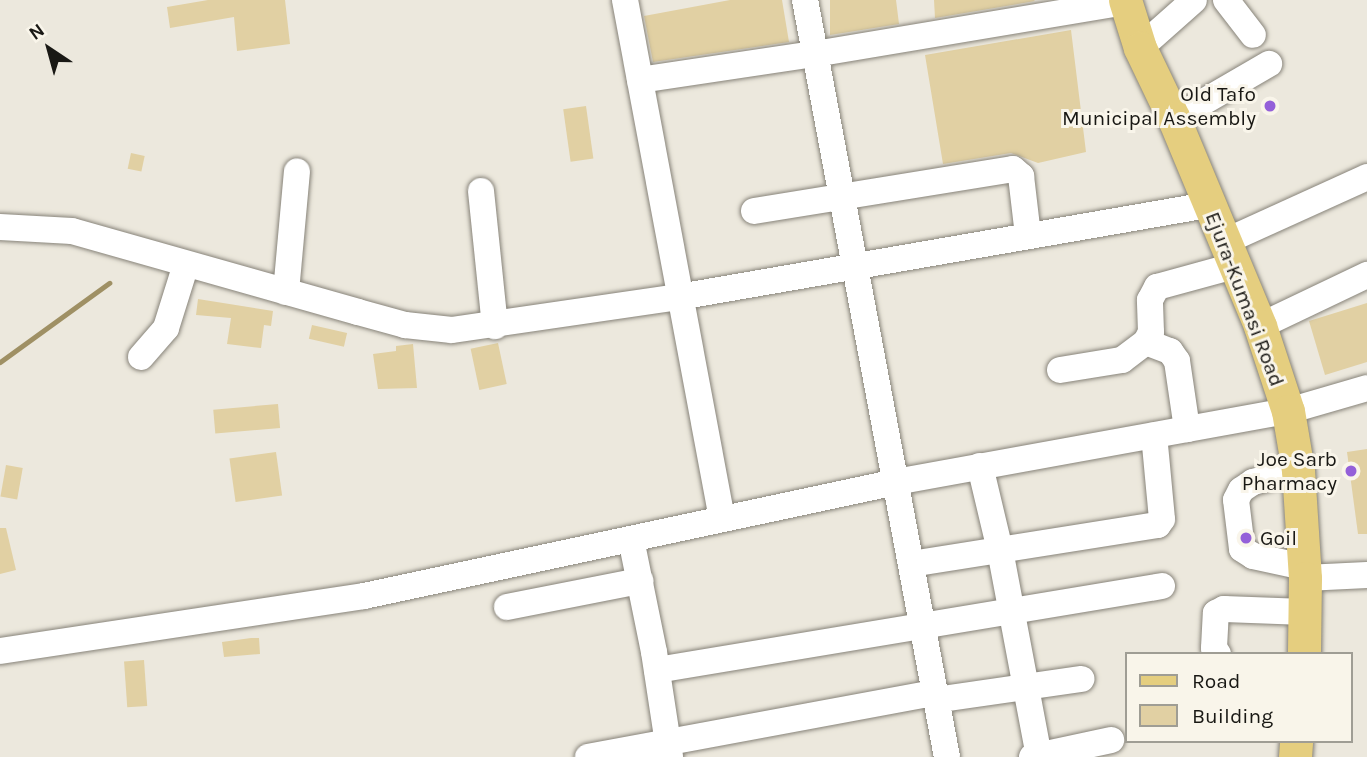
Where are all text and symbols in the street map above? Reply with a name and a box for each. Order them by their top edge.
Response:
north arrow [14,14,84,84]
text: N [25,19,49,45]
place label: Old Tafo Municipal Assembly [1062,81,1256,131]
marker: Old Tafo Municipal Assembly [1262,98,1278,114]
street label: Ejura-Kumasi Road [1200,208,1290,390]
place label: Joe Sarb Pharmacy [1242,446,1337,496]
marker: Joe Sarb Pharmacy [1343,463,1359,479]
place label: Goil [1260,525,1297,551]
marker: Goil [1238,530,1254,546]
legend [1126,652,1353,743]
text: Road [1192,669,1240,693]
text: Building [1192,704,1273,728]

